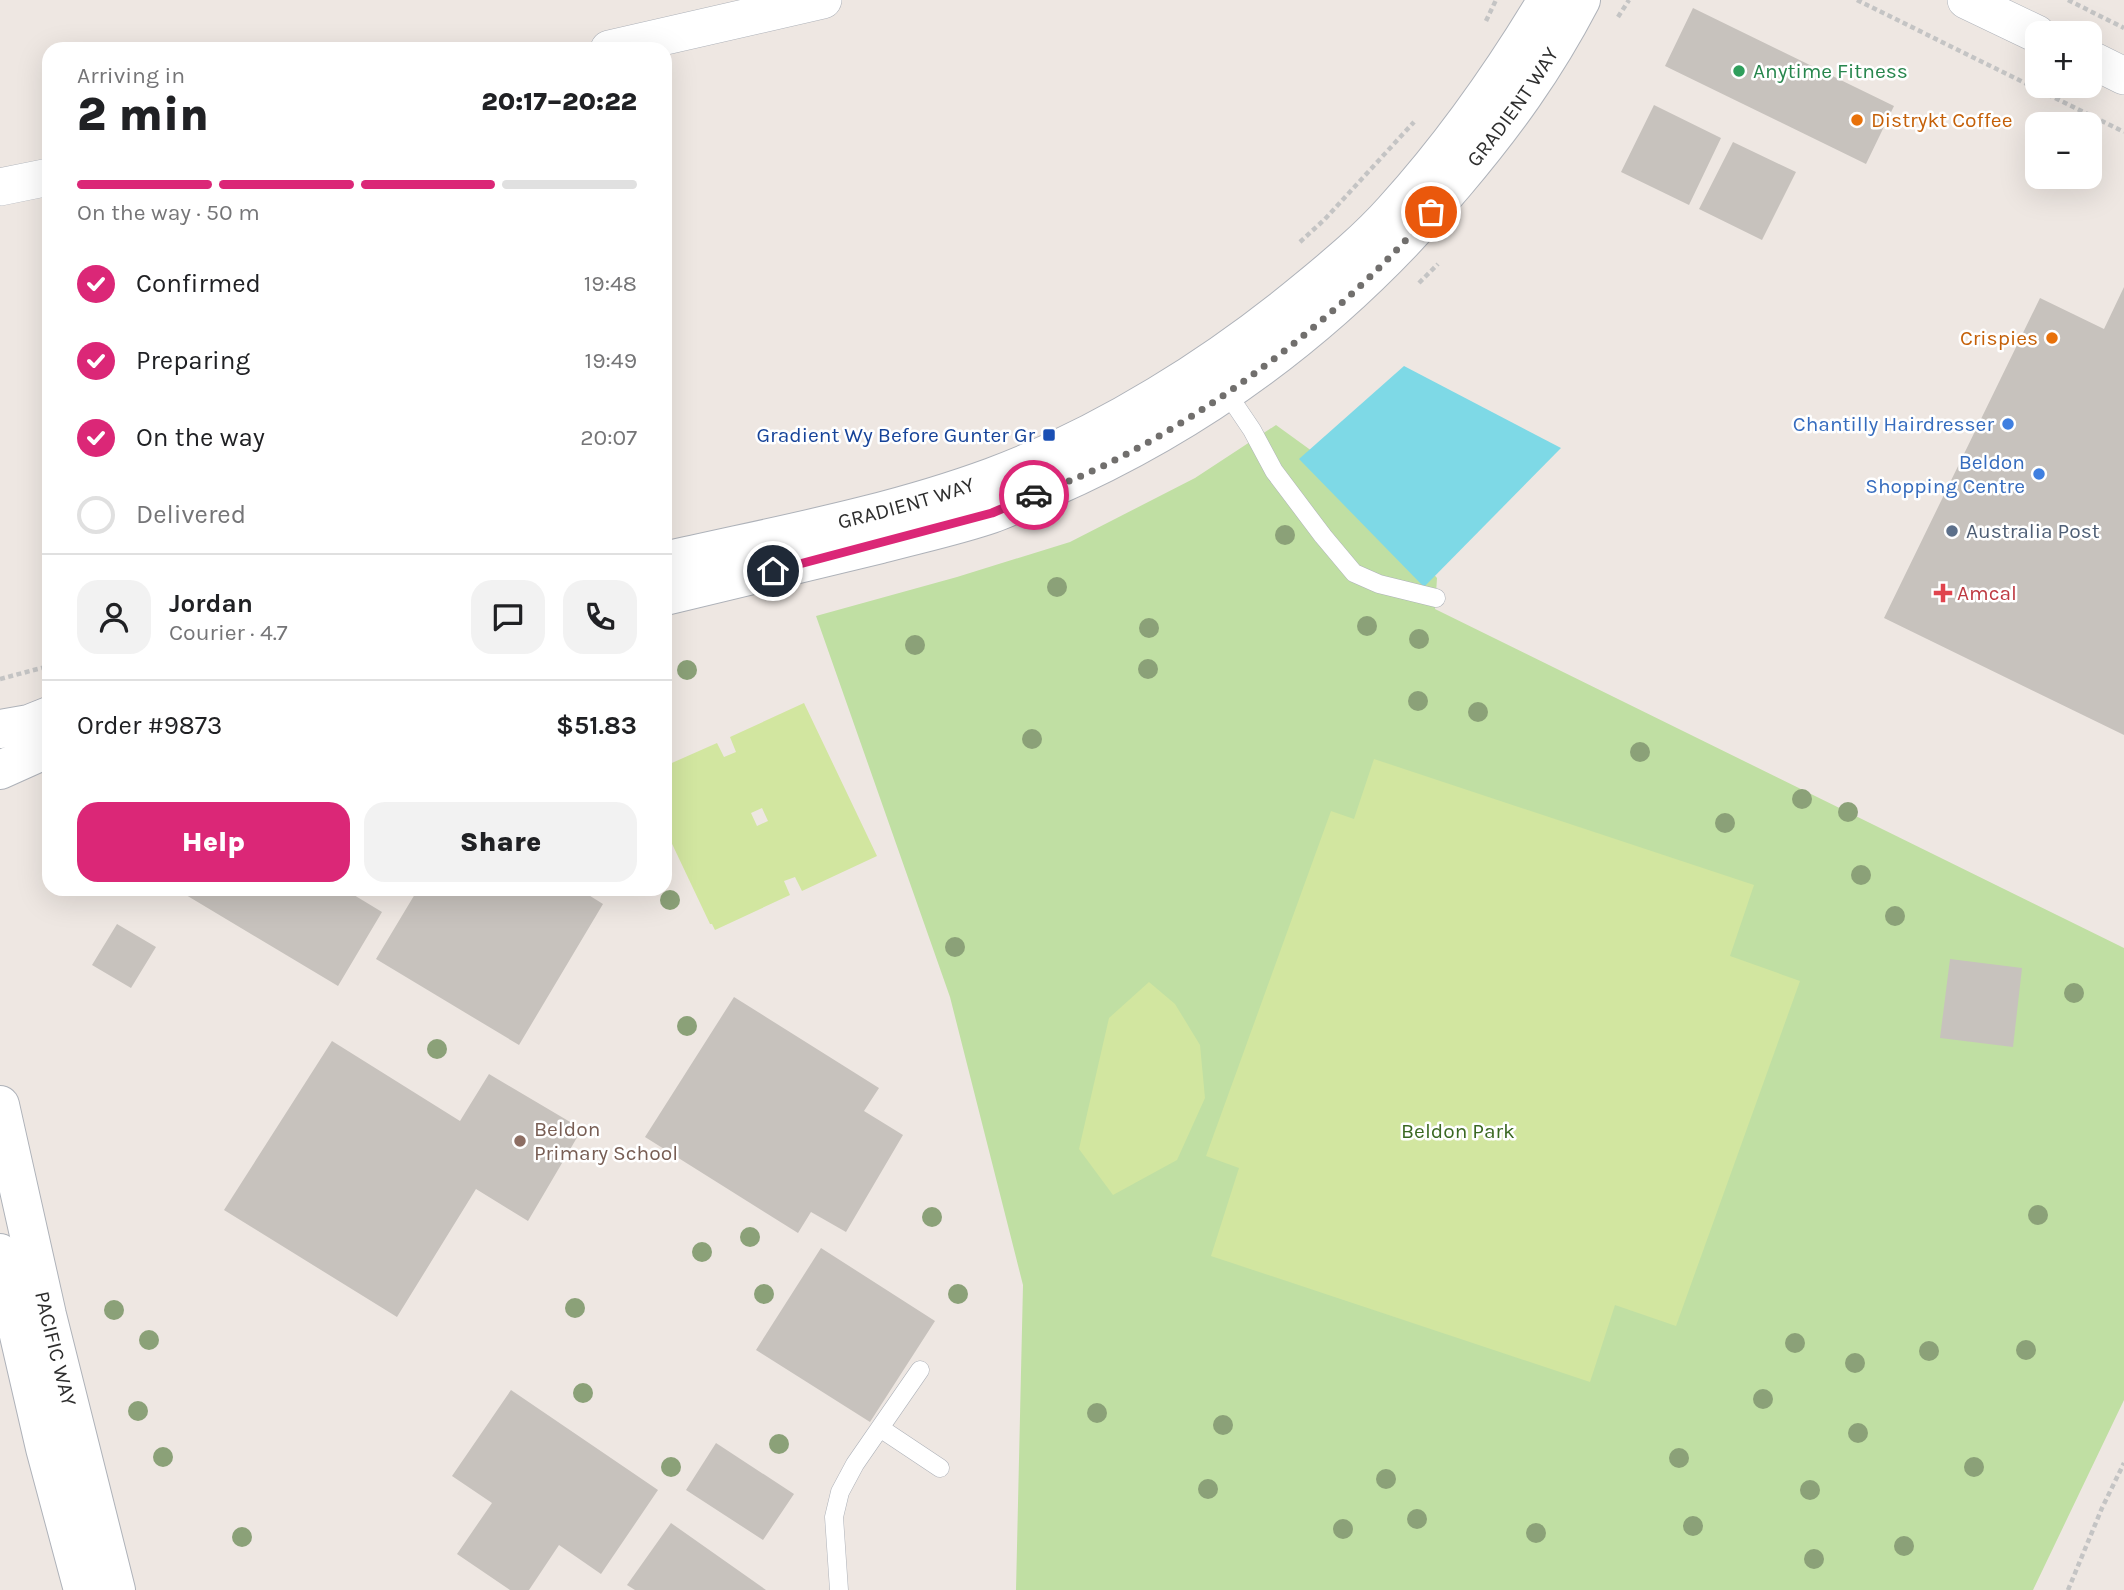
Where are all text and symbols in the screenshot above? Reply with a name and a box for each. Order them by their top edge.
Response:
map controls [2025,21,2102,189]
button: + [2025,21,2102,98]
street label: GRADIENT WAY [1462,43,1564,171]
place label: Anytime Fitness [1753,59,1908,83]
text: Arriving in [77,62,185,89]
marker: Anytime Fitness [1731,63,1747,79]
text: 20:17–20:22 [481,86,637,117]
text: 2 min [77,88,209,142]
place label: Distrykt Coffee [1871,108,2012,132]
marker: Distrykt Coffee [1849,112,1865,128]
button: − [2025,112,2102,189]
pin [1401,182,1461,242]
icon: bag [1412,193,1450,231]
text: On the way · 50 m [77,199,260,226]
icon: check [77,265,115,303]
text: Confirmed [136,268,261,299]
text: 19:48 [584,270,637,297]
place label: Crispies [1960,326,2038,350]
marker: Crispies [2044,330,2060,346]
icon: check [77,342,115,380]
text: Preparing [136,345,250,376]
text: 19:49 [585,347,637,374]
place label: Chantilly Hairdresser [1793,412,1994,436]
marker: Chantilly Hairdresser [2000,416,2016,432]
icon: check [77,419,115,457]
text: On the way [136,422,265,453]
place label: Gradient Wy Before Gunter Gr [757,423,1035,447]
text: 20:07 [580,424,637,451]
marker: Gradient Wy Before Gunter Gr [1041,427,1057,443]
place label: Beldon Shopping Centre [1865,450,2025,498]
courier [999,460,1069,530]
marker: Beldon Shopping Centre [2031,466,2047,482]
street label: GRADIENT WAY [835,472,978,534]
icon: car [1015,476,1053,514]
text: Delivered [136,499,246,530]
place label: Australia Post [1966,519,2100,543]
marker: Australia Post [1944,523,1960,539]
pin [743,541,803,601]
icon: home [754,552,792,590]
button: person [77,580,151,654]
button: chat [471,580,545,654]
button: phone [563,580,637,654]
place label: Amcal [1957,581,2017,605]
marker: Amcal [1935,585,1951,601]
text: Jordan [169,588,253,619]
text: Courier · 4.7 [169,619,288,646]
text: Order #9873 [77,710,222,741]
text: $51.83 [556,710,637,741]
button: Help [77,802,350,882]
button: Share [364,802,637,882]
place label: Beldon Primary School [534,1117,678,1165]
park label: Beldon Park [1401,1119,1515,1143]
marker: Beldon Primary School [512,1133,528,1149]
street label: PACIFIC WAY [30,1289,82,1409]

